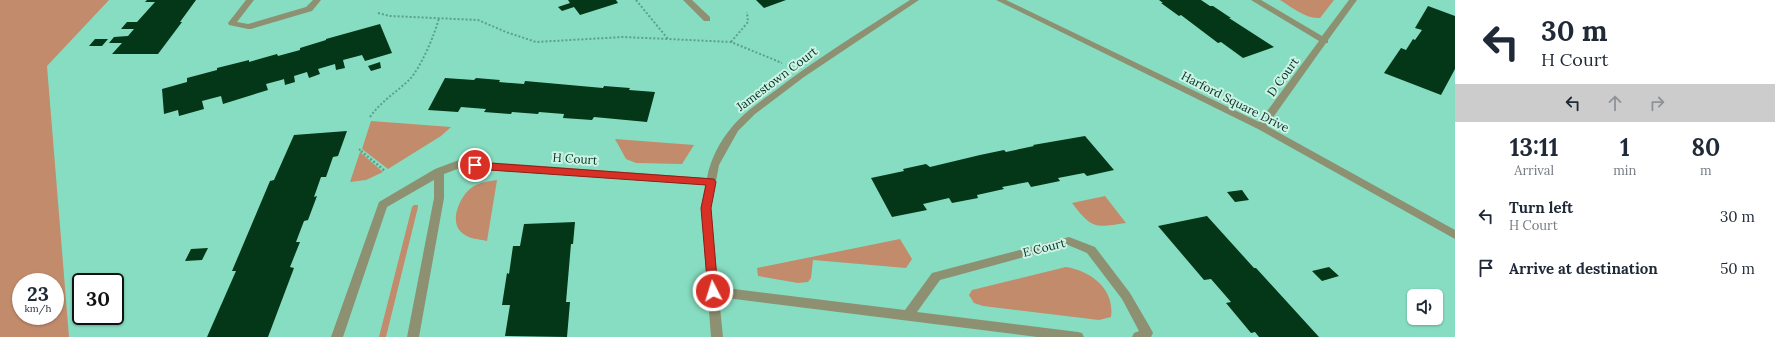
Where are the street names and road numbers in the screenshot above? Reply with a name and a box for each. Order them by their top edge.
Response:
street label: Jamestown Court [733,43,820,114]
street label: D Court [1263,54,1302,99]
street label: Harford Square Drive [1179,68,1292,135]
street label: H Court [552,149,598,168]
street label: E Court [1021,235,1067,260]

